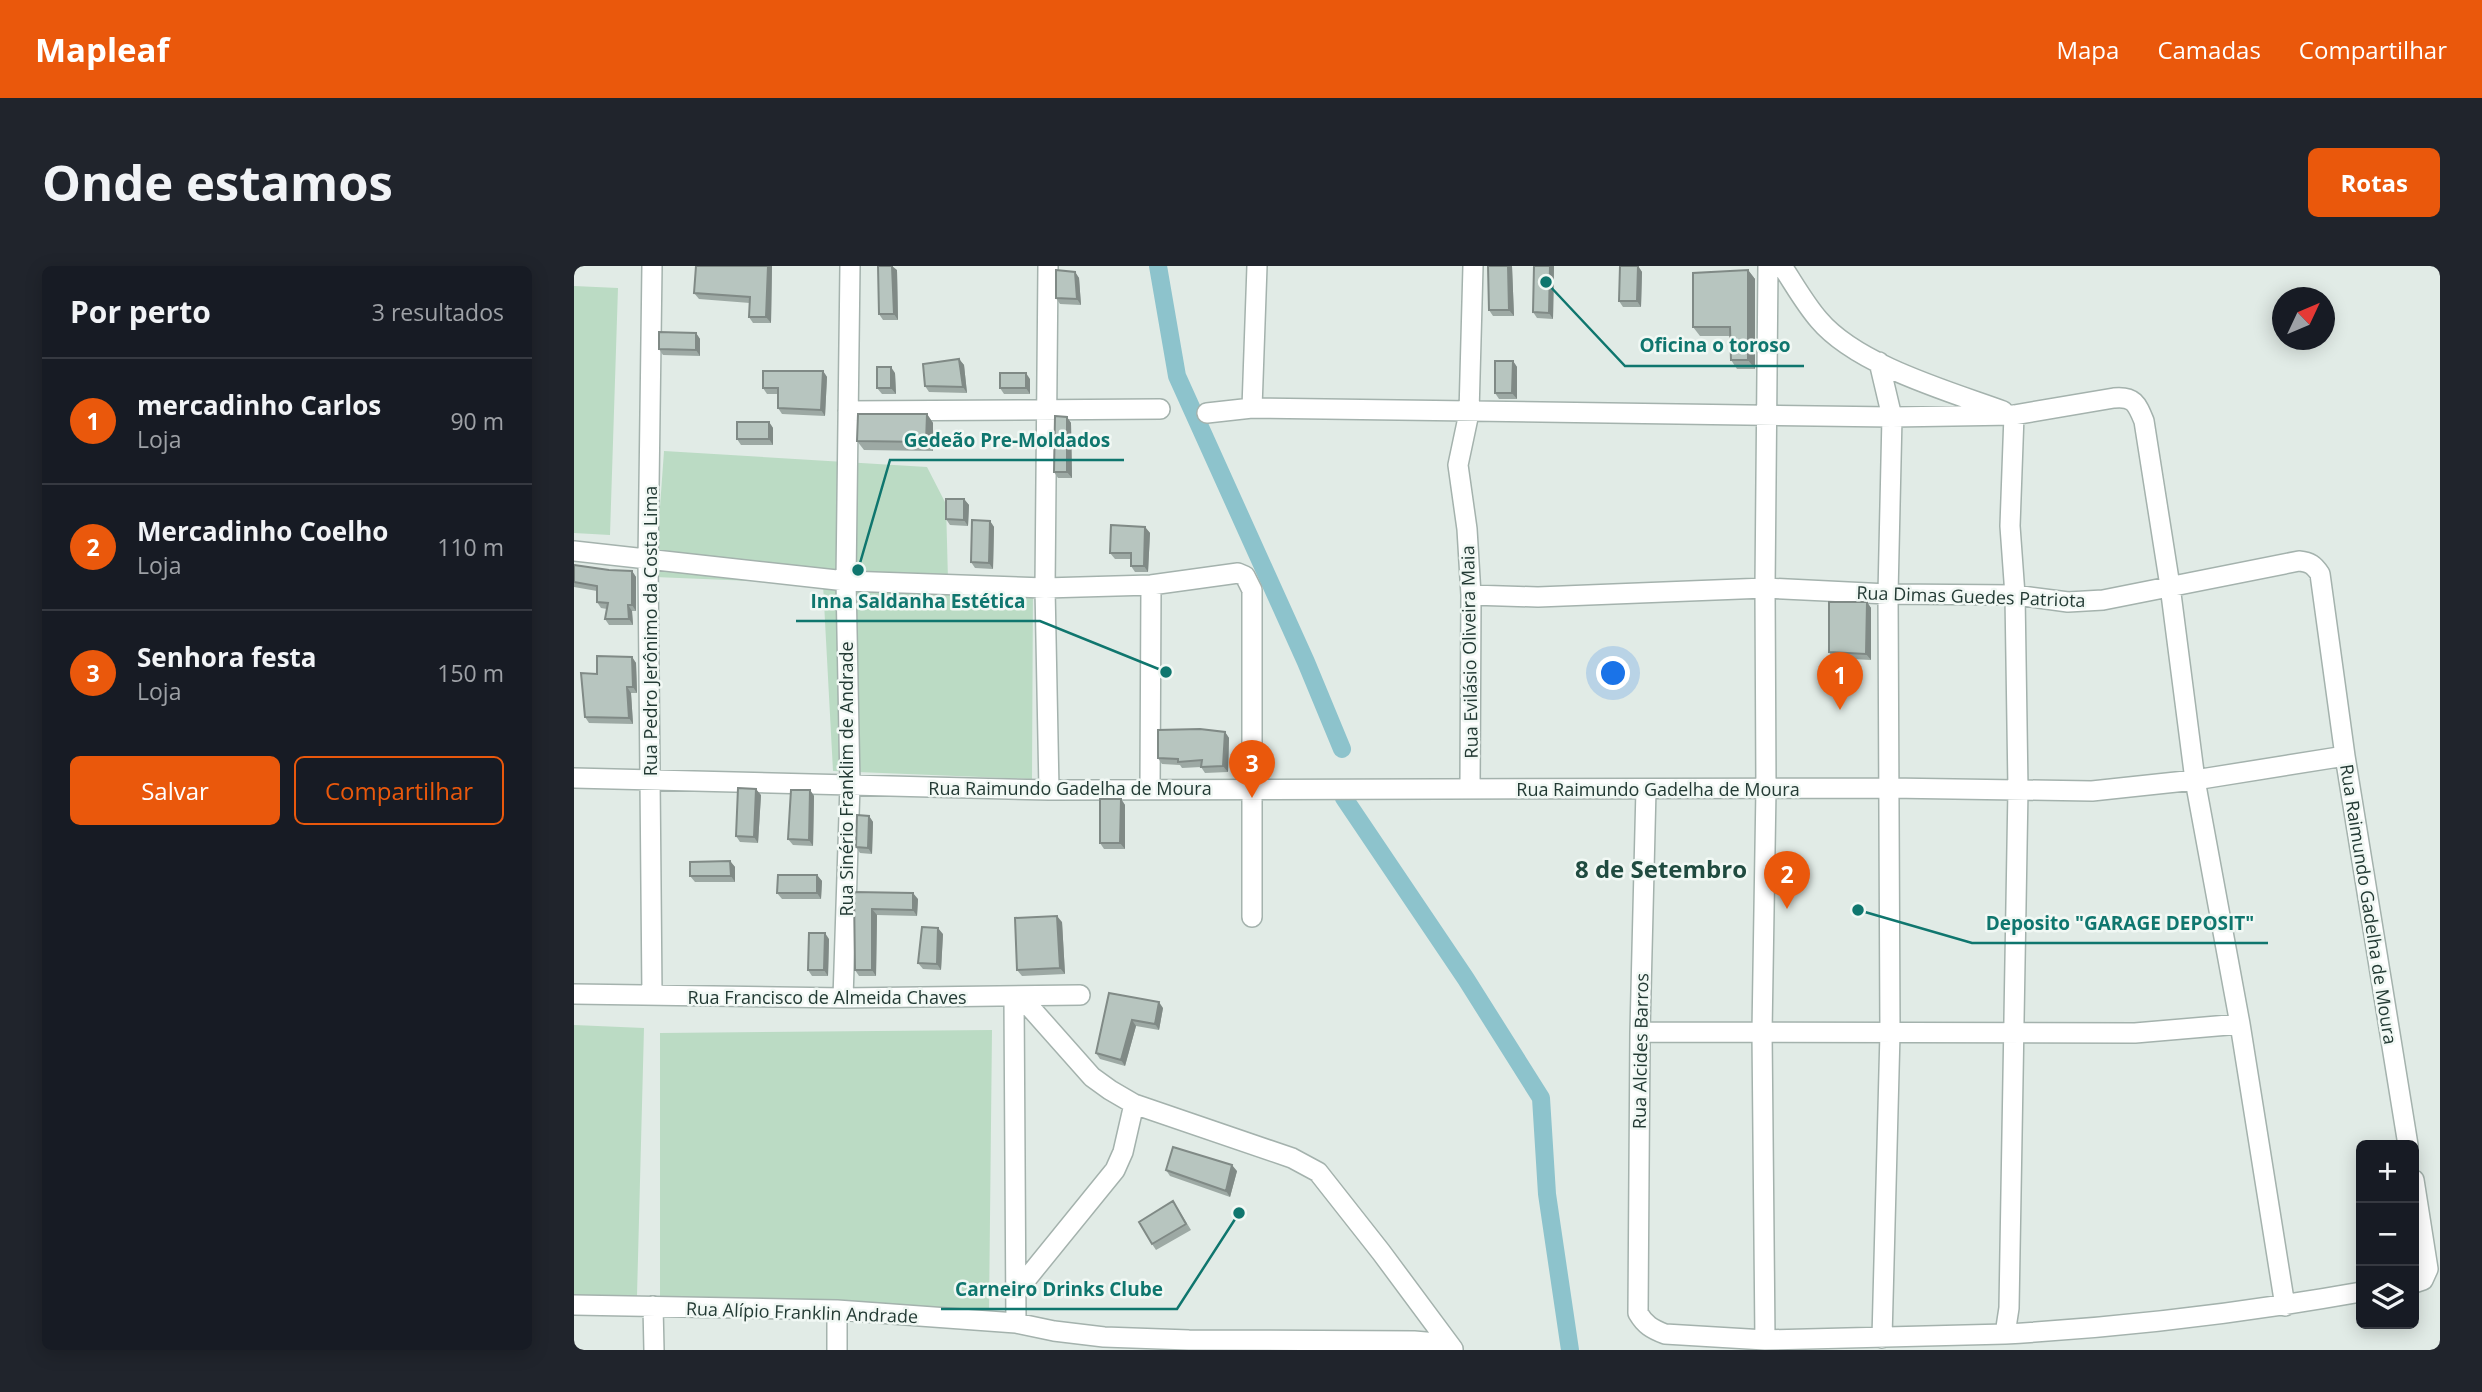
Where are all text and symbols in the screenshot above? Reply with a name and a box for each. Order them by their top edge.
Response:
text: Mapleaf [35,27,169,72]
text: Mapa [2056,33,2119,66]
text: Camadas [2157,33,2261,66]
text: Compartilhar [2299,33,2447,66]
button: Rotas [2308,148,2440,217]
text: Onde estamos [42,149,393,215]
north arrow [2272,287,2335,350]
text: Por perto [70,291,211,332]
text: 3 resultados [372,296,504,328]
callout: Oficina o toroso [1625,326,1804,366]
text: Oficina o toroso [1639,332,1791,358]
text: mercadinho Carlos [137,387,381,423]
text: 1 [86,405,100,437]
text: 90 m [450,405,504,437]
callout: Gedeão Pre-Moldados [890,420,1124,460]
text: Loja [137,423,181,455]
text: Gedeão Pre-Moldados [904,427,1110,453]
street label: Rua Pedro Jerônimo da Costa Lima [638,486,662,776]
text: Mercadinho Coelho [137,513,388,549]
text: 2 [86,531,100,563]
text: 110 m [437,531,504,563]
street label: Rua Evilásio Oliveira Maia [1455,545,1483,759]
text: Loja [137,549,181,581]
street label: Rua Dimas Guedes Patriota [1856,580,2086,612]
callout: Inna Saldanha Estética [796,581,1040,621]
text: Inna Saldanha Estética [810,588,1026,614]
text: Senhora festa [137,639,317,675]
street label: Rua Sinério Franklim de Andrade [834,641,858,917]
pin: 1 [1817,652,1863,710]
your location [1596,656,1630,690]
text: 3 [86,657,100,689]
text: 150 m [437,657,504,689]
text: Loja [137,675,181,707]
pin: 3 [1229,740,1275,798]
button: Salvar [70,756,280,825]
button: Compartilhar [294,756,504,825]
street label: Rua Raimundo Gadelha de Moura [2335,762,2403,1046]
street label: Rua Raimundo Gadelha de Moura [928,776,1212,800]
street label: Rua Raimundo Gadelha de Moura [1516,777,1800,801]
pin: 2 [1764,851,1810,909]
district label: 8 de Setembro [1575,852,1747,885]
callout: Deposito "GARAGE DEPOSIT" [1972,903,2268,943]
text: Deposito "GARAGE DEPOSIT" [1986,910,2254,936]
street label: Rua Alcides Barros [1627,973,1653,1129]
street label: Rua Francisco de Almeida Chaves [687,985,967,1009]
map controls [2356,1140,2419,1329]
button: + [2356,1140,2419,1203]
button: − [2356,1203,2419,1266]
button: layers [2356,1266,2419,1329]
callout: Carneiro Drinks Clube [941,1269,1177,1309]
text: Carneiro Drinks Clube [955,1276,1163,1302]
street label: Rua Alípio Franklin Andrade [686,1296,918,1328]

